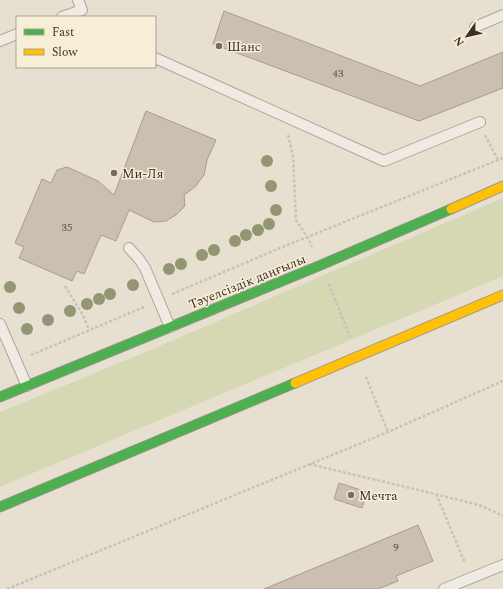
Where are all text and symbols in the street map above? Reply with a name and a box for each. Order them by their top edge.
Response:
legend [16,16,156,68]
north arrow [447,16,487,56]
text: Fast [52,23,74,42]
text: N [450,33,469,50]
place label: Шанс [227,37,261,57]
marker: Шанс [214,41,224,51]
text: Slow [52,43,78,62]
house number: 43 [333,65,344,82]
place label: Ми-Ля [122,164,164,184]
marker: Ми-Ля [109,168,119,178]
house number: 35 [62,219,73,236]
street label: Тәуелсіздік даңғылы [186,249,309,315]
place label: Мечта [359,486,398,506]
marker: Мечта [346,490,356,500]
house number: 9 [393,539,399,556]

